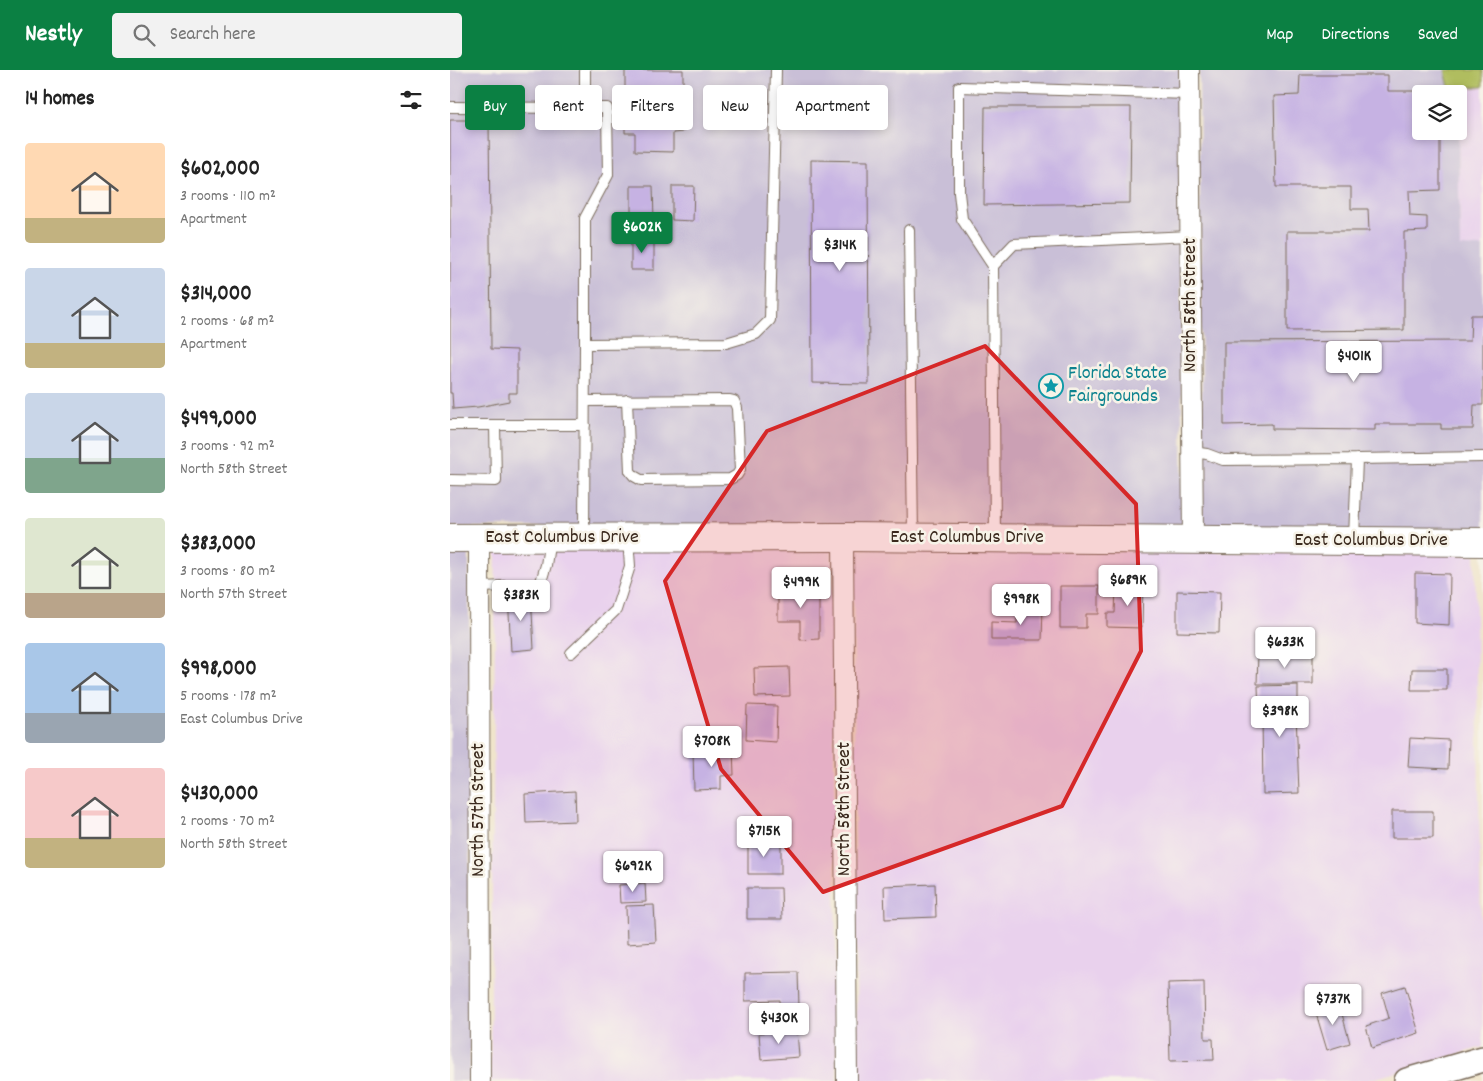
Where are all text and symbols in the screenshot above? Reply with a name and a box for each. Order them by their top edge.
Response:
search box [112,13,462,58]
text: Nestly [25,18,82,52]
icon: search [130,21,158,49]
text: Search here [170,22,256,49]
text: Map [1266,23,1293,48]
text: Directions [1321,23,1390,48]
text: Saved [1418,23,1458,48]
text: 14 homes [25,85,95,115]
chip: Buy [465,85,525,130]
chip: Rent [535,85,602,130]
chip: Filters [612,85,693,130]
chip: New [703,85,767,130]
chip: Apartment [777,85,888,130]
map controls [1412,85,1467,140]
button: layers [1412,85,1467,140]
icon: filters [397,86,425,114]
text: $602,000 [180,155,260,185]
icon: home [65,163,125,223]
text: 3 rooms · 110 m² [180,185,276,208]
text: Apartment [180,208,247,231]
pin: $602K [607,212,677,254]
text: $602K [622,216,662,239]
pin: $314K [805,230,875,272]
text: $314K [824,234,856,257]
street label: North 58th Street [1177,238,1205,372]
text: $314,000 [180,280,252,310]
icon: home [65,288,125,348]
text: 2 rooms · 68 m² [180,310,274,333]
text: Apartment [180,333,247,356]
pin: $401K [1319,340,1389,383]
text: $401K [1337,345,1371,368]
place label: Florida State Fairgrounds [1068,360,1167,411]
place icon: Florida State Fairgrounds [1038,373,1064,399]
text: $499,000 [180,405,257,435]
icon: home [65,413,125,473]
text: 3 rooms · 92 m² [180,435,274,458]
text: North 58th Street [180,458,287,481]
street label: East Columbus Drive [485,524,639,552]
street label: East Columbus Drive [890,524,1044,552]
street label: East Columbus Drive [1294,527,1448,555]
text: $383,000 [180,530,256,560]
icon: home [65,538,125,598]
text: 3 rooms · 80 m² [180,560,275,583]
pin: $689K [1093,564,1163,607]
pin: $499K [766,566,836,609]
text: $689K [1109,569,1147,592]
text: $499K [783,571,819,594]
pin: $383K [486,580,556,622]
text: North 57th Street [180,583,287,606]
text: $383K [503,584,539,607]
pin: $998K [986,584,1056,626]
text: $998K [1003,588,1039,611]
pin: $633K [1250,626,1320,669]
text: $633K [1266,631,1304,654]
text: $998,000 [180,655,257,685]
icon: home [65,663,125,723]
text: 5 rooms · 178 m² [180,685,277,708]
pin: $398K [1245,696,1315,738]
text: $398K [1262,700,1298,723]
text: East Columbus Drive [180,708,303,731]
pin: $708K [677,726,747,768]
text: $708K [694,730,730,753]
street label: North 58th Street [831,742,859,876]
street label: North 57th Street [465,743,493,877]
text: $430,000 [180,780,258,810]
icon: home [65,788,125,848]
text: 2 rooms · 70 m² [180,810,275,833]
pin: $715K [729,816,799,858]
text: $715K [748,820,780,843]
text: North 58th Street [180,833,287,856]
pin: $692K [598,850,668,893]
text: $692K [614,855,652,878]
pin: $737K [1298,984,1368,1026]
text: $737K [1316,988,1350,1011]
pin: $430K [744,1002,814,1045]
text: $430K [760,1007,798,1030]

